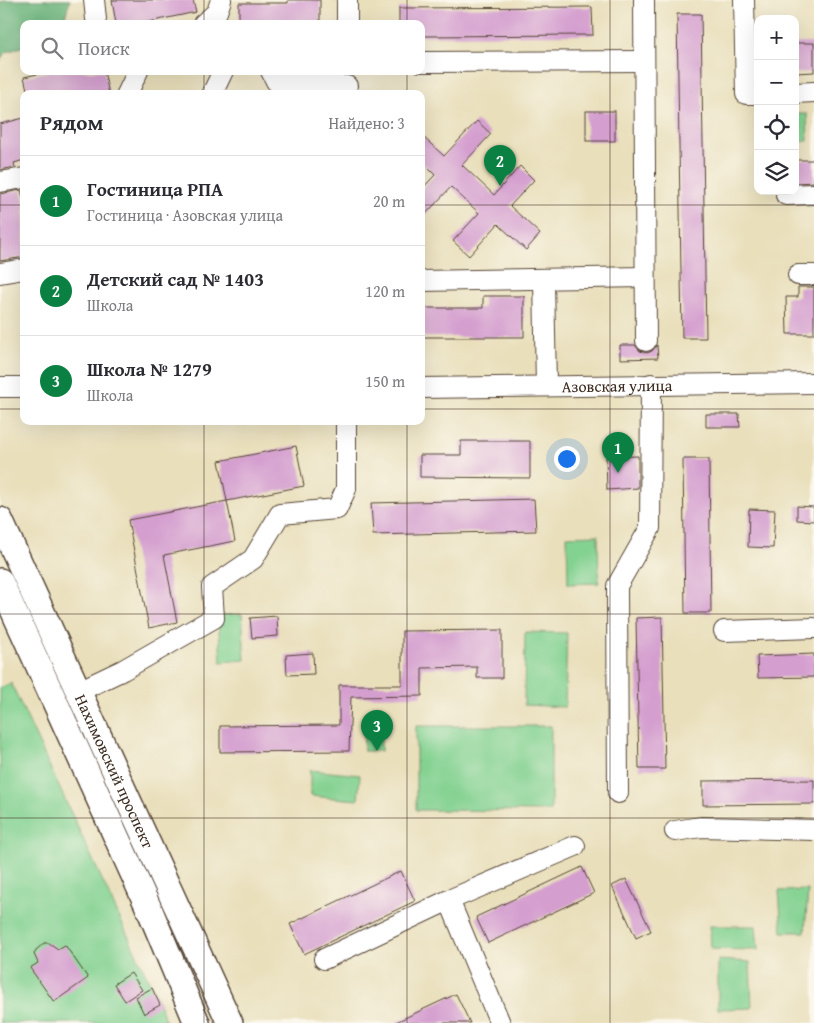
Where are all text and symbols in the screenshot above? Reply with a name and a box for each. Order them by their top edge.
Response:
map controls [754,15,799,195]
button: + [754,15,799,60]
search box [20,20,425,75]
icon: search [38,34,66,62]
text: Поиск [78,34,130,62]
button: − [754,60,799,105]
button: locate [754,105,799,150]
text: Рядом [40,107,103,138]
text: Найдено: 3 [328,111,405,135]
pin: 2 [484,145,516,186]
button: layers [754,150,799,195]
text: Гостиница РПА [87,175,223,203]
text: 1 [52,189,60,213]
text: 20 m [373,189,405,213]
text: Гостиница · Азовская улица [87,203,283,227]
text: Детский сад № 1403 [87,265,264,293]
text: 2 [52,279,60,303]
text: 120 m [365,279,405,303]
text: Школа [87,293,133,317]
text: Школа № 1279 [87,355,212,383]
text: 3 [52,369,60,393]
text: 150 m [365,369,405,393]
street label: Азовская улица [562,373,673,398]
text: Школа [87,383,133,407]
pin: 1 [602,432,634,473]
your location [554,446,580,472]
street label: Нахимовский проспект [69,690,161,852]
pin: 3 [361,710,393,751]

